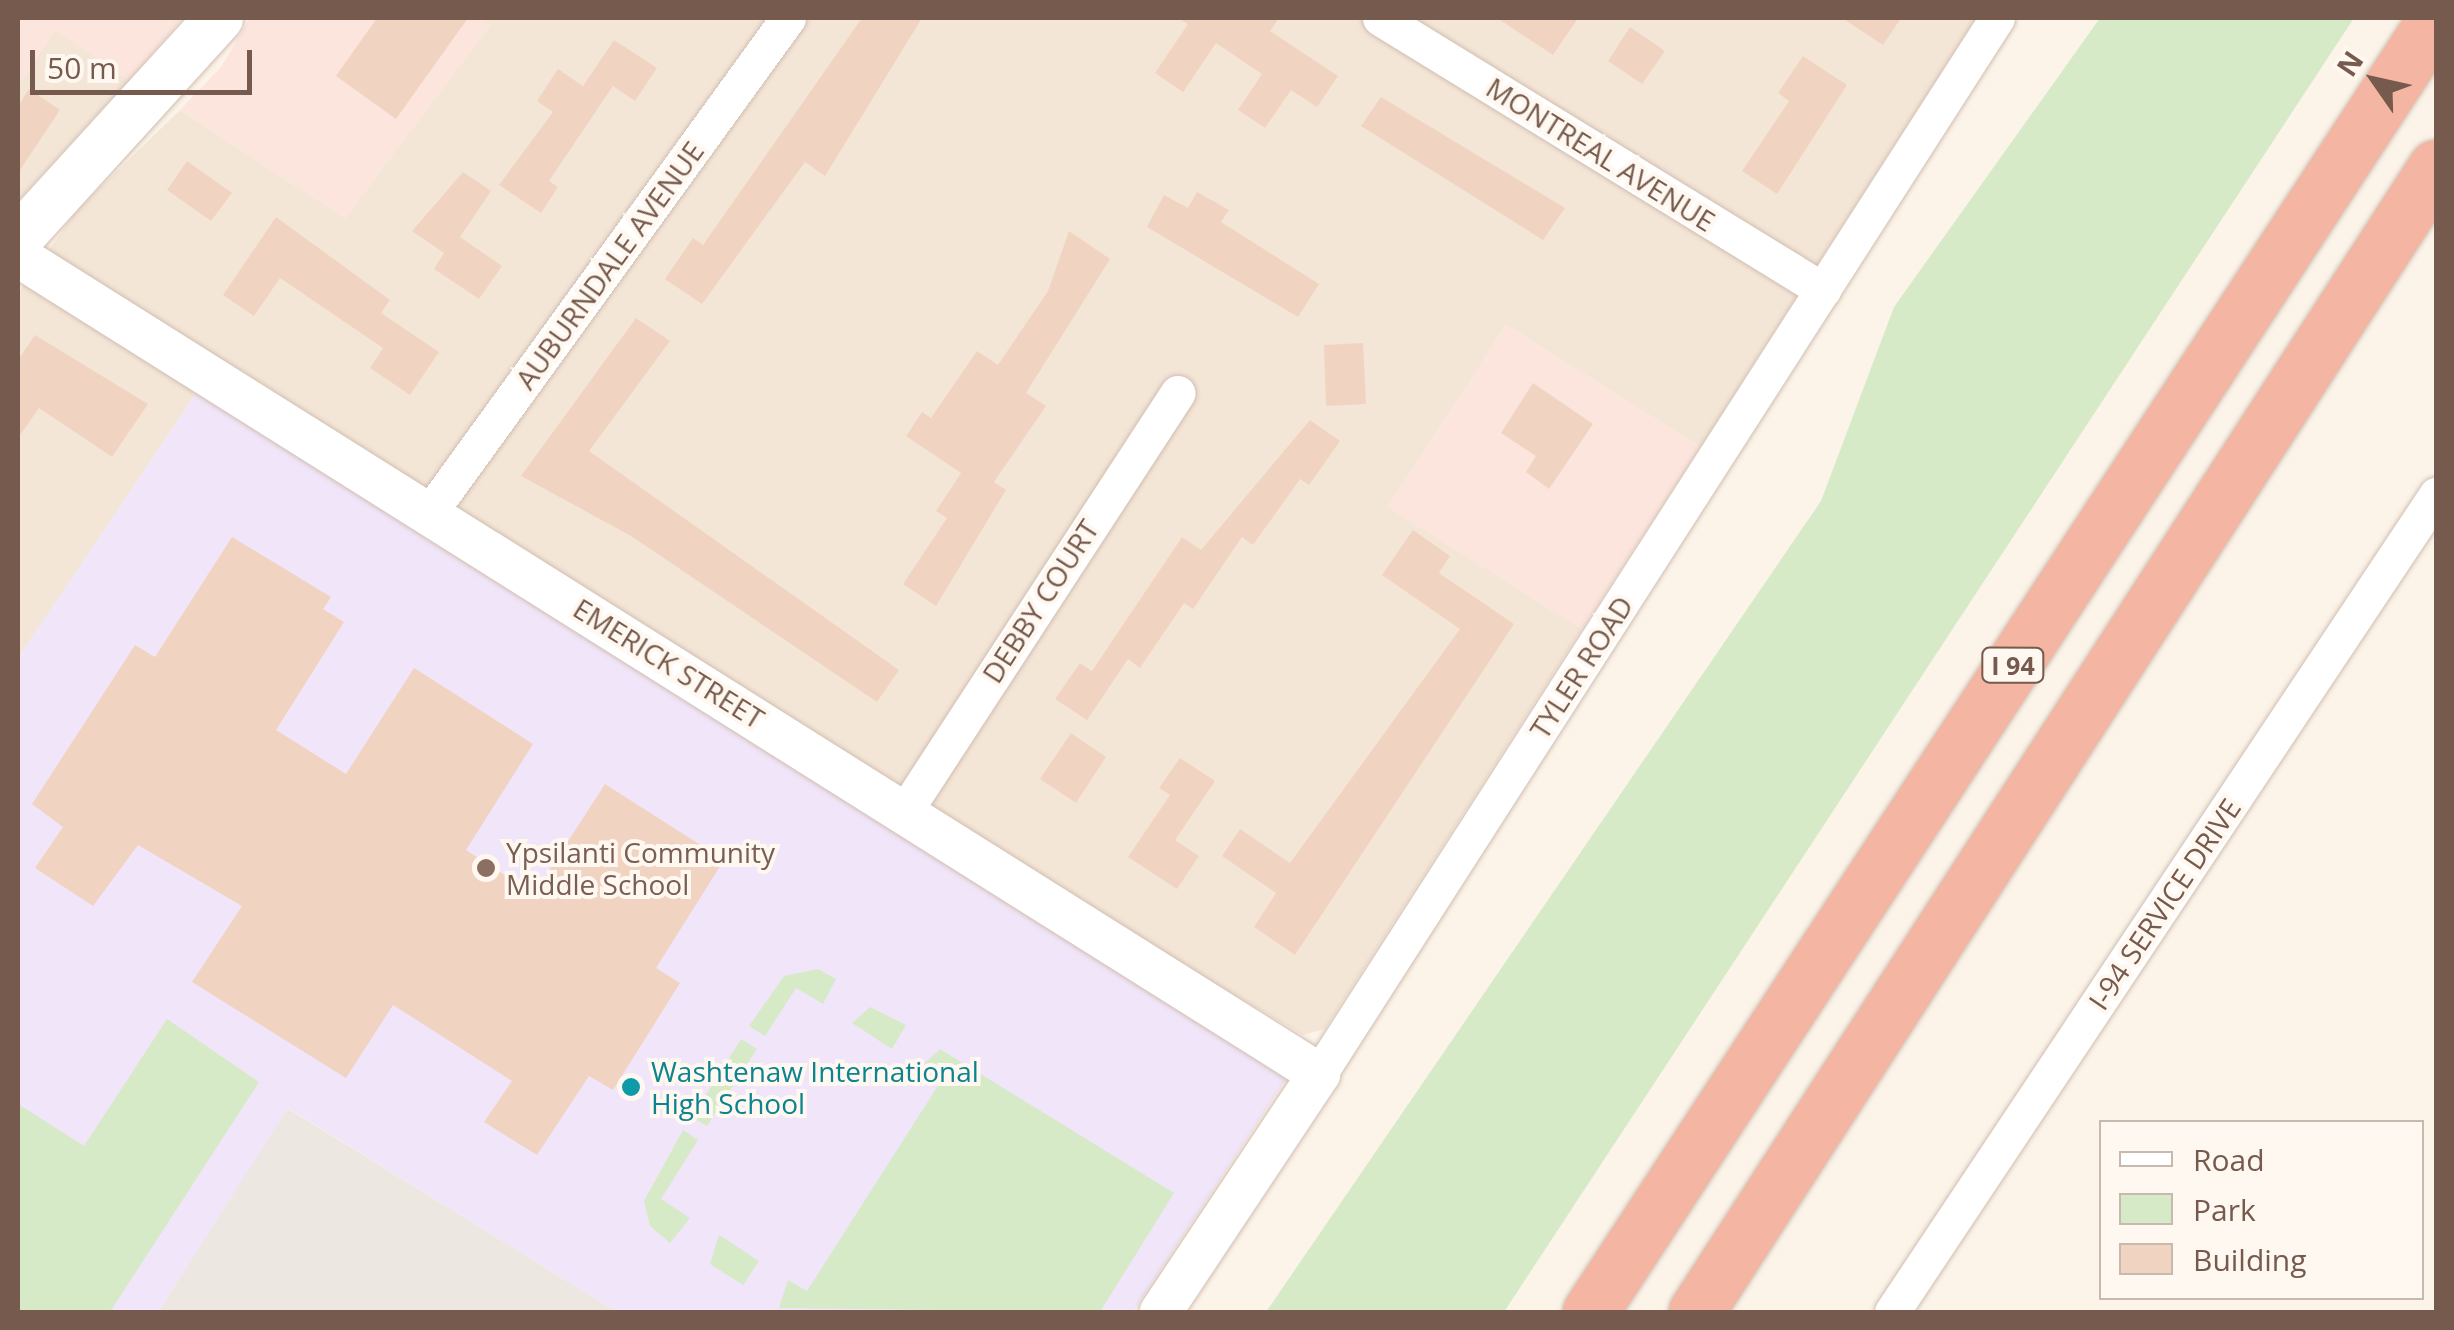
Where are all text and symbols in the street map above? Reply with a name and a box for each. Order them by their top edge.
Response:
scale bar [35,30,258,92]
north arrow [2324,30,2424,130]
text: N [2327,43,2371,83]
text: 50 m [47,47,117,88]
street label: MONTREAL AVENUE [1481,70,1721,238]
street label: AUBURNDALE AVENUE [508,135,710,395]
street label: DEBBY COURT [975,513,1105,689]
street label: TYLER ROAD [1523,590,1639,744]
street label: EMERICK STREET [568,591,770,735]
road number: I 94 [1980,645,2046,685]
street label: I-94 SERVICE DRIVE [2081,792,2247,1016]
place label: Ypsilanti Community Middle School [506,835,775,901]
marker: Ypsilanti Community Middle School [475,857,497,879]
place label: Washtenaw International High School [651,1054,979,1120]
marker: Washtenaw International High School [620,1076,642,1098]
legend [2099,1120,2424,1300]
text: Road [2193,1139,2265,1180]
text: Park [2193,1189,2256,1230]
text: Building [2193,1239,2307,1280]

